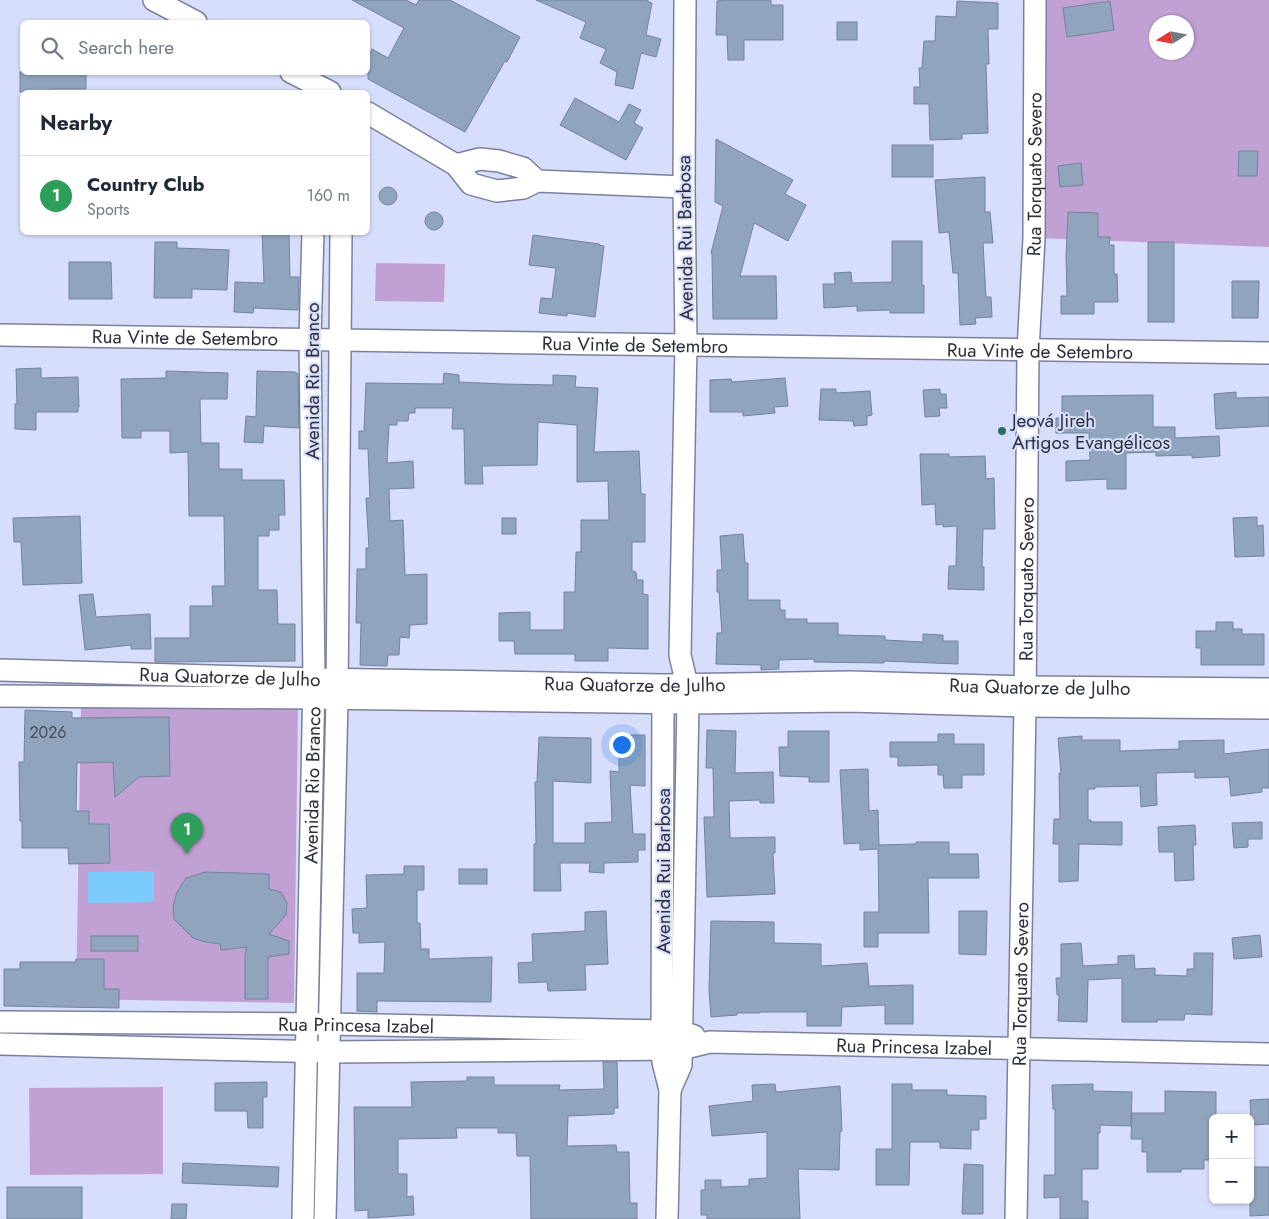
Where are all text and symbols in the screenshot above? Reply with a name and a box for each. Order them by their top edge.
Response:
north arrow [1149,15,1194,60]
search box [20,20,370,75]
icon: search [38,34,66,62]
text: Search here [78,34,174,61]
street label: Rua Torquato Severo [1020,92,1048,257]
text: Nearby [40,108,112,138]
street label: Avenida Rui Barbosa [670,155,700,321]
text: Country Club [87,171,205,198]
text: 1 [52,184,60,207]
text: 160 m [307,184,350,207]
text: Sports [87,198,129,221]
street label: Avenida Rio Branco [299,302,326,460]
street label: Rua Vinte de Setembro [92,322,278,352]
street label: Rua Vinte de Setembro [542,329,728,359]
street label: Rua Vinte de Setembro [947,336,1133,365]
place label: Jeová Jireh Artigos Evangélicos [1009,407,1170,456]
marker: Jeová Jireh Artigos Evangélicos [996,425,1008,437]
street label: Rua Torquato Severo [1012,497,1040,661]
street label: Rua Quatorze de Julho [139,660,321,693]
street label: Rua Quatorze de Julho [544,669,726,699]
street label: Rua Quatorze de Julho [949,671,1130,701]
street label: Avenida Rio Branco [297,706,327,864]
house number: 2026 [29,721,67,744]
your location [609,732,635,758]
street label: Avenida Rui Barbosa [650,788,677,954]
pin: 1 [171,813,203,854]
street label: Rua Torquato Severo [1005,902,1035,1066]
street label: Rua Princesa Izabel [278,1010,434,1040]
street label: Rua Princesa Izabel [836,1031,992,1062]
map controls [1209,1114,1254,1204]
button: + [1209,1114,1254,1159]
button: − [1209,1159,1254,1204]

